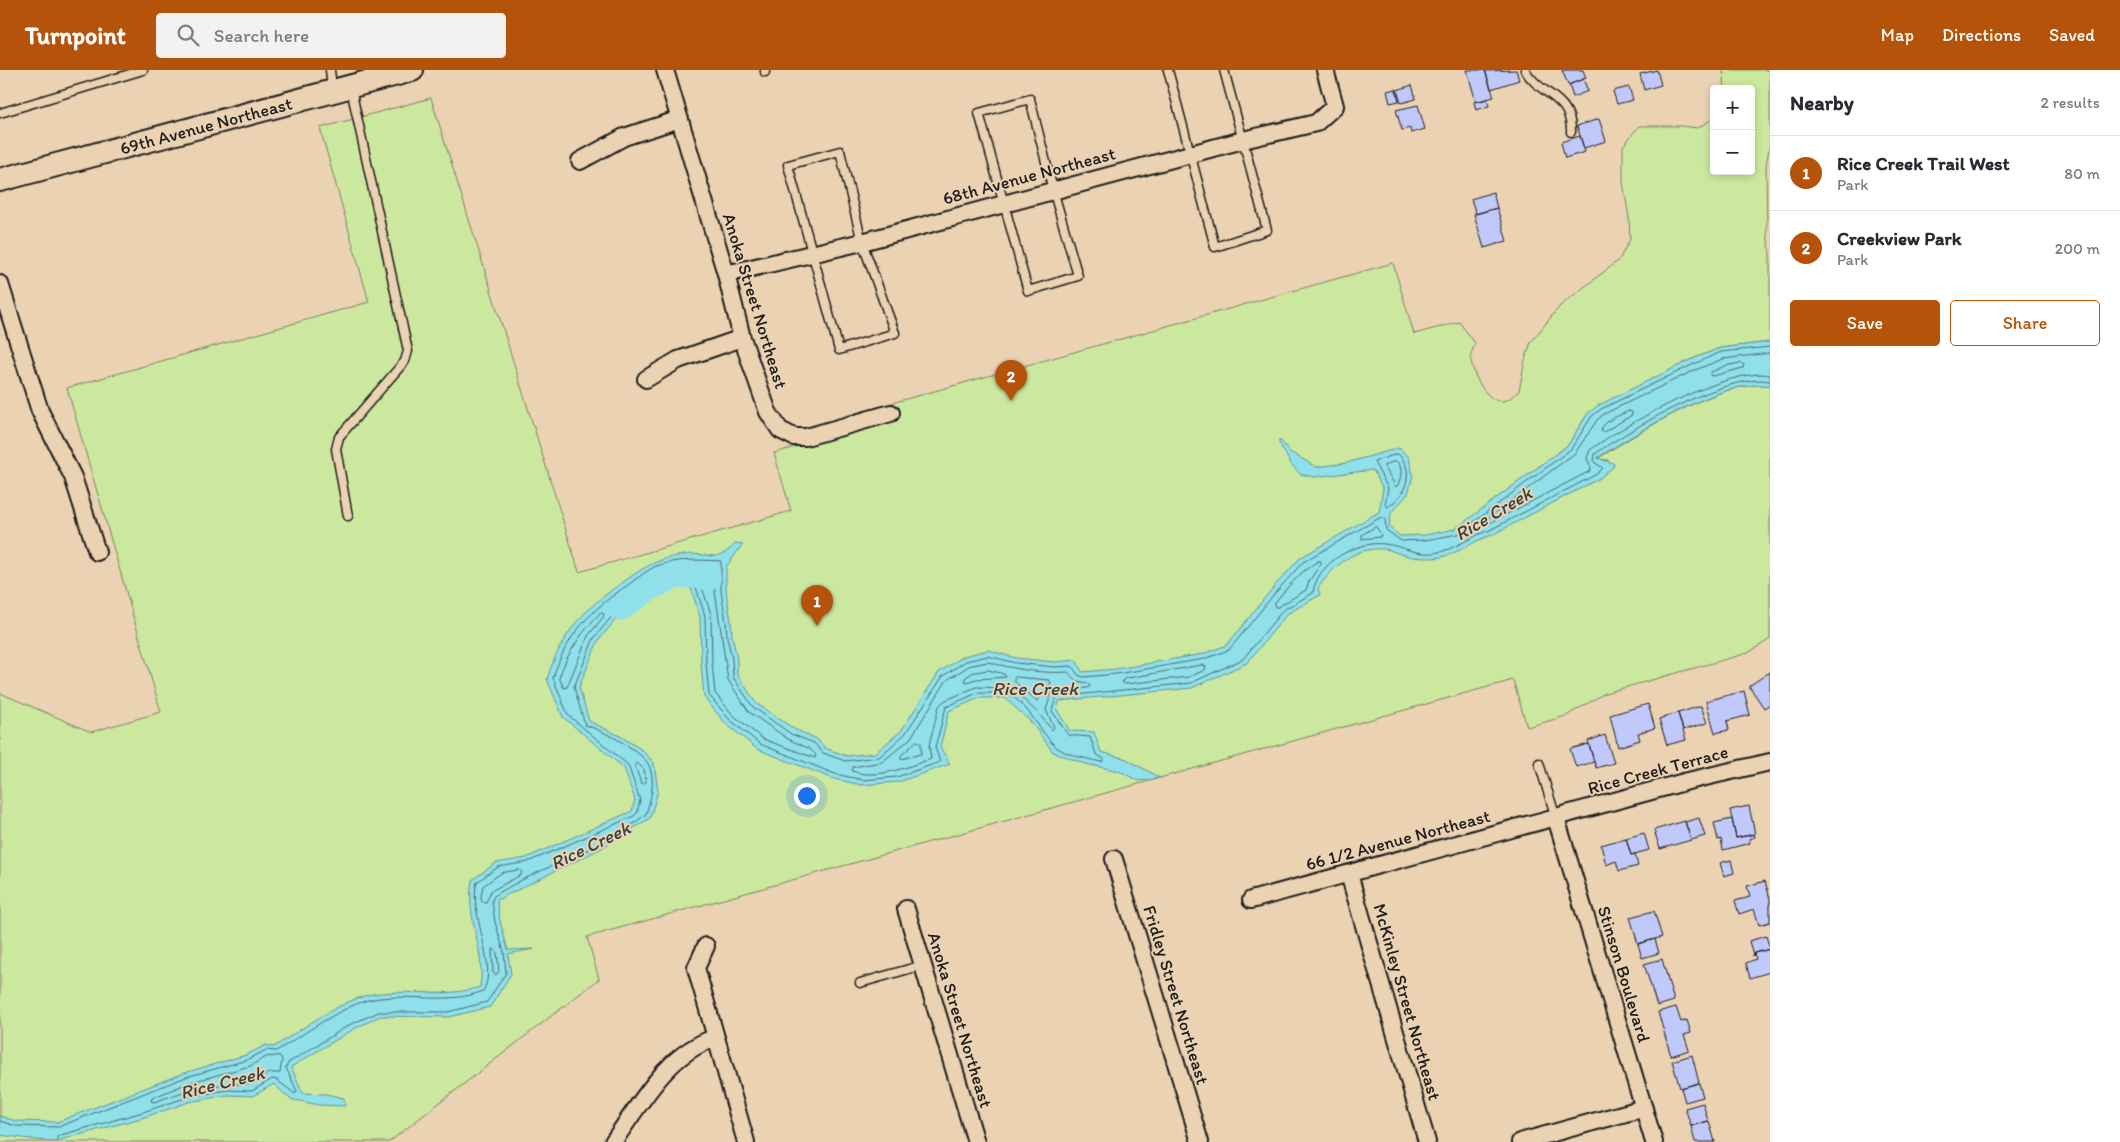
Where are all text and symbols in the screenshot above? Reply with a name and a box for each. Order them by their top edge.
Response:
search box [156,13,506,58]
text: Turnpoint [25,21,126,50]
icon: search [174,21,202,49]
text: Search here [214,24,309,47]
text: Map [1881,24,1914,46]
text: Directions [1942,24,2021,46]
text: Saved [2049,24,2095,46]
map controls [1710,85,1755,175]
button: + [1710,85,1755,130]
text: Nearby [1790,90,1854,115]
street label: 69th Avenue Northeast [117,92,295,160]
text: 2 results [2040,93,2100,112]
button: − [1710,130,1755,175]
street label: 68th Avenue Northeast [940,142,1118,210]
text: Rice Creek Trail West [1837,152,2010,175]
text: 1 [1802,164,1810,183]
text: 80 m [2064,164,2100,183]
text: Park [1837,175,1868,194]
street label: Anoka Street Northeast [718,211,792,392]
text: Creekview Park [1837,227,1961,250]
text: 2 [1802,239,1810,258]
text: 200 m [2055,239,2100,258]
text: Park [1837,250,1868,269]
button: Save [1790,300,1940,346]
button: Share [1950,300,2100,346]
pin: 2 [995,360,1027,401]
water label: Rice Creek [1450,481,1537,545]
pin: 1 [801,585,833,626]
water label: Rice Creek [992,677,1079,700]
street label: Rice Creek Terrace [1585,741,1731,799]
your location [794,783,820,809]
street label: 66 1/2 Avenue Northeast [1303,805,1493,875]
water label: Rice Creek [547,816,635,875]
street label: McKinley Street Northeast [1368,901,1446,1103]
street label: Fridley Street Northeast [1138,903,1214,1087]
street label: Stinson Boulevard [1593,903,1655,1045]
street label: Anoka Street Northeast [923,930,997,1111]
water label: Rice Creek [178,1061,268,1104]

